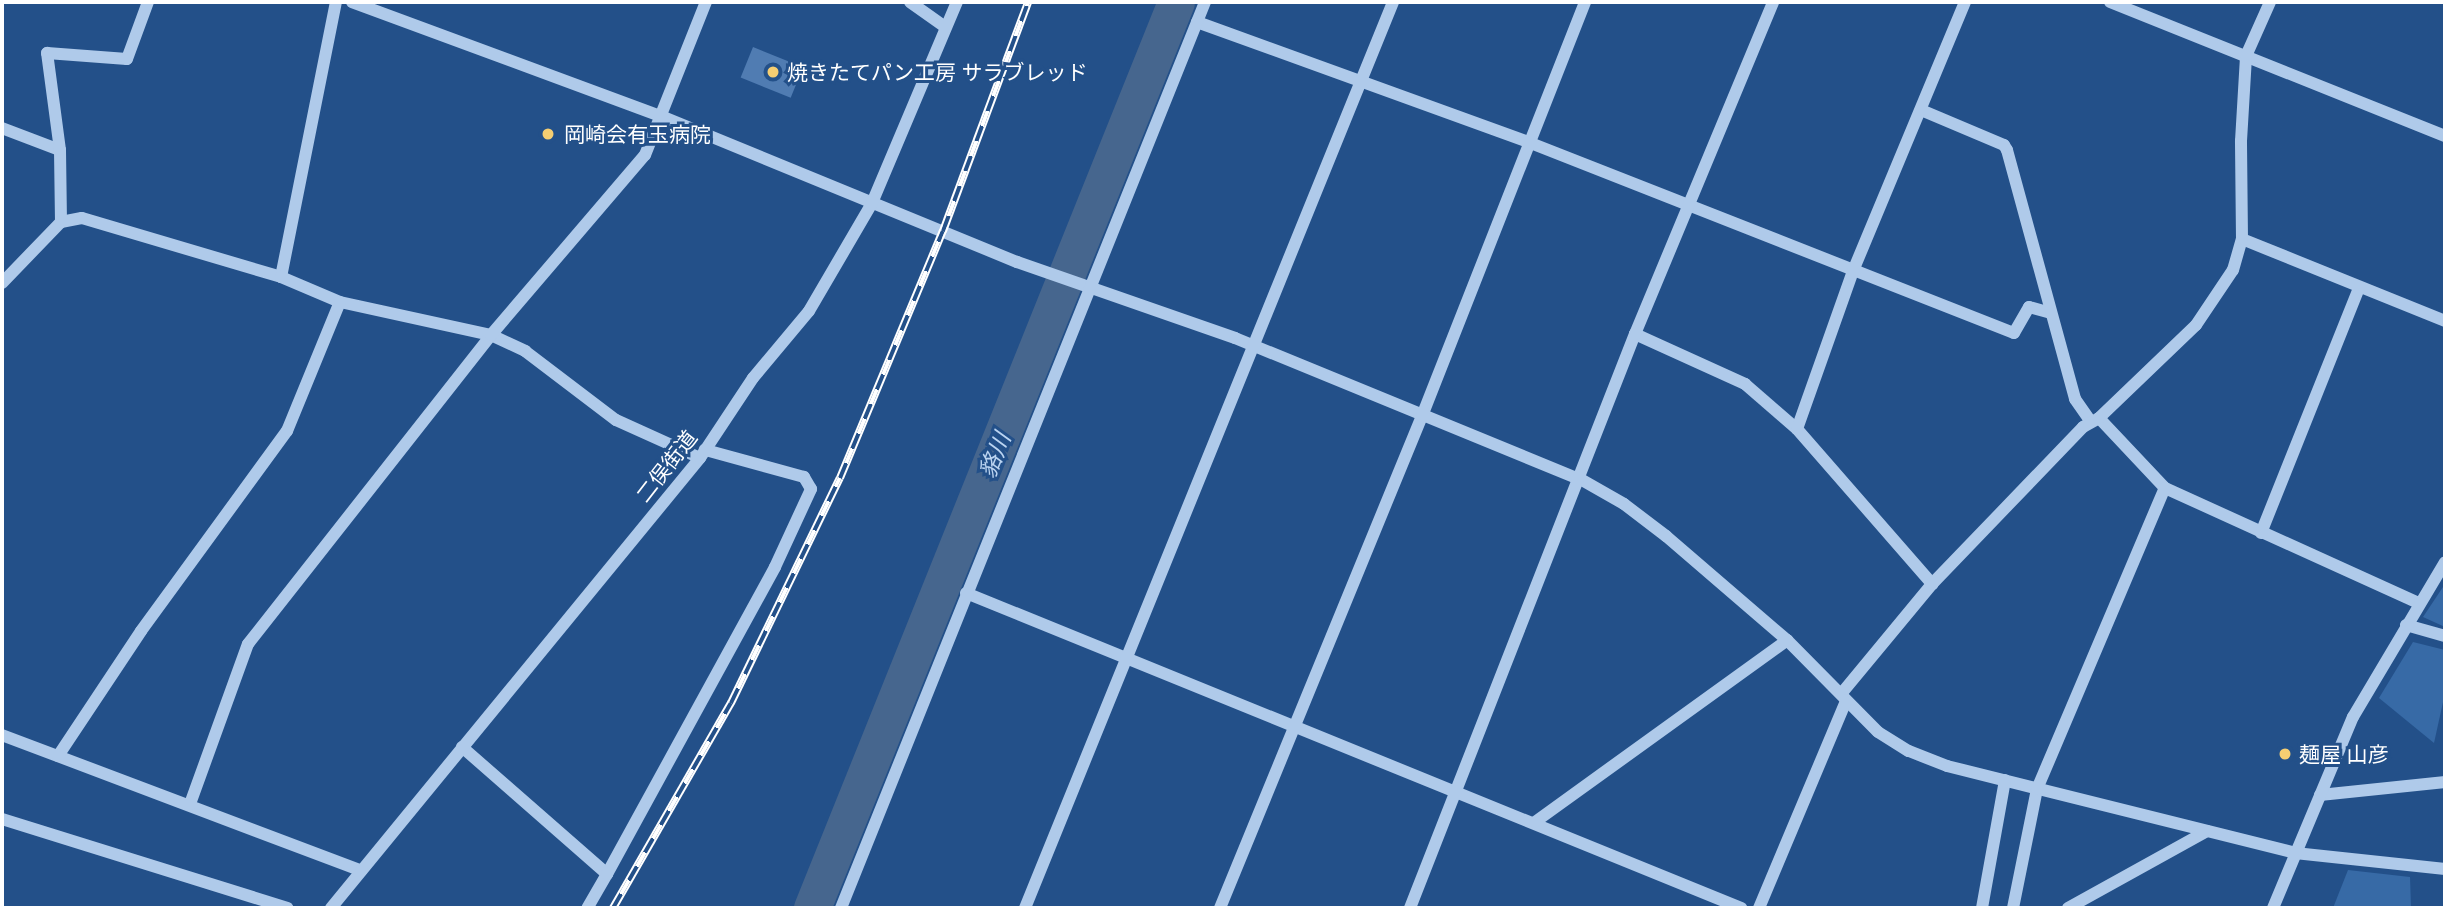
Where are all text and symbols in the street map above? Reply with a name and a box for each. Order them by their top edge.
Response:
place label: 焼きたてパン工房 サラブレッド [787,59,1086,85]
marker: 焼きたてパン工房 サラブレッド [765,64,781,80]
place label: 岡崎会有玉病院 [564,121,711,147]
marker: 岡崎会有玉病院 [538,124,558,144]
street label: 二俣街道 [630,425,702,507]
water label: 貉川 [973,429,1015,481]
place label: 麺屋 山彦 [2299,741,2388,767]
marker: 麺屋 山彦 [2277,746,2293,762]

